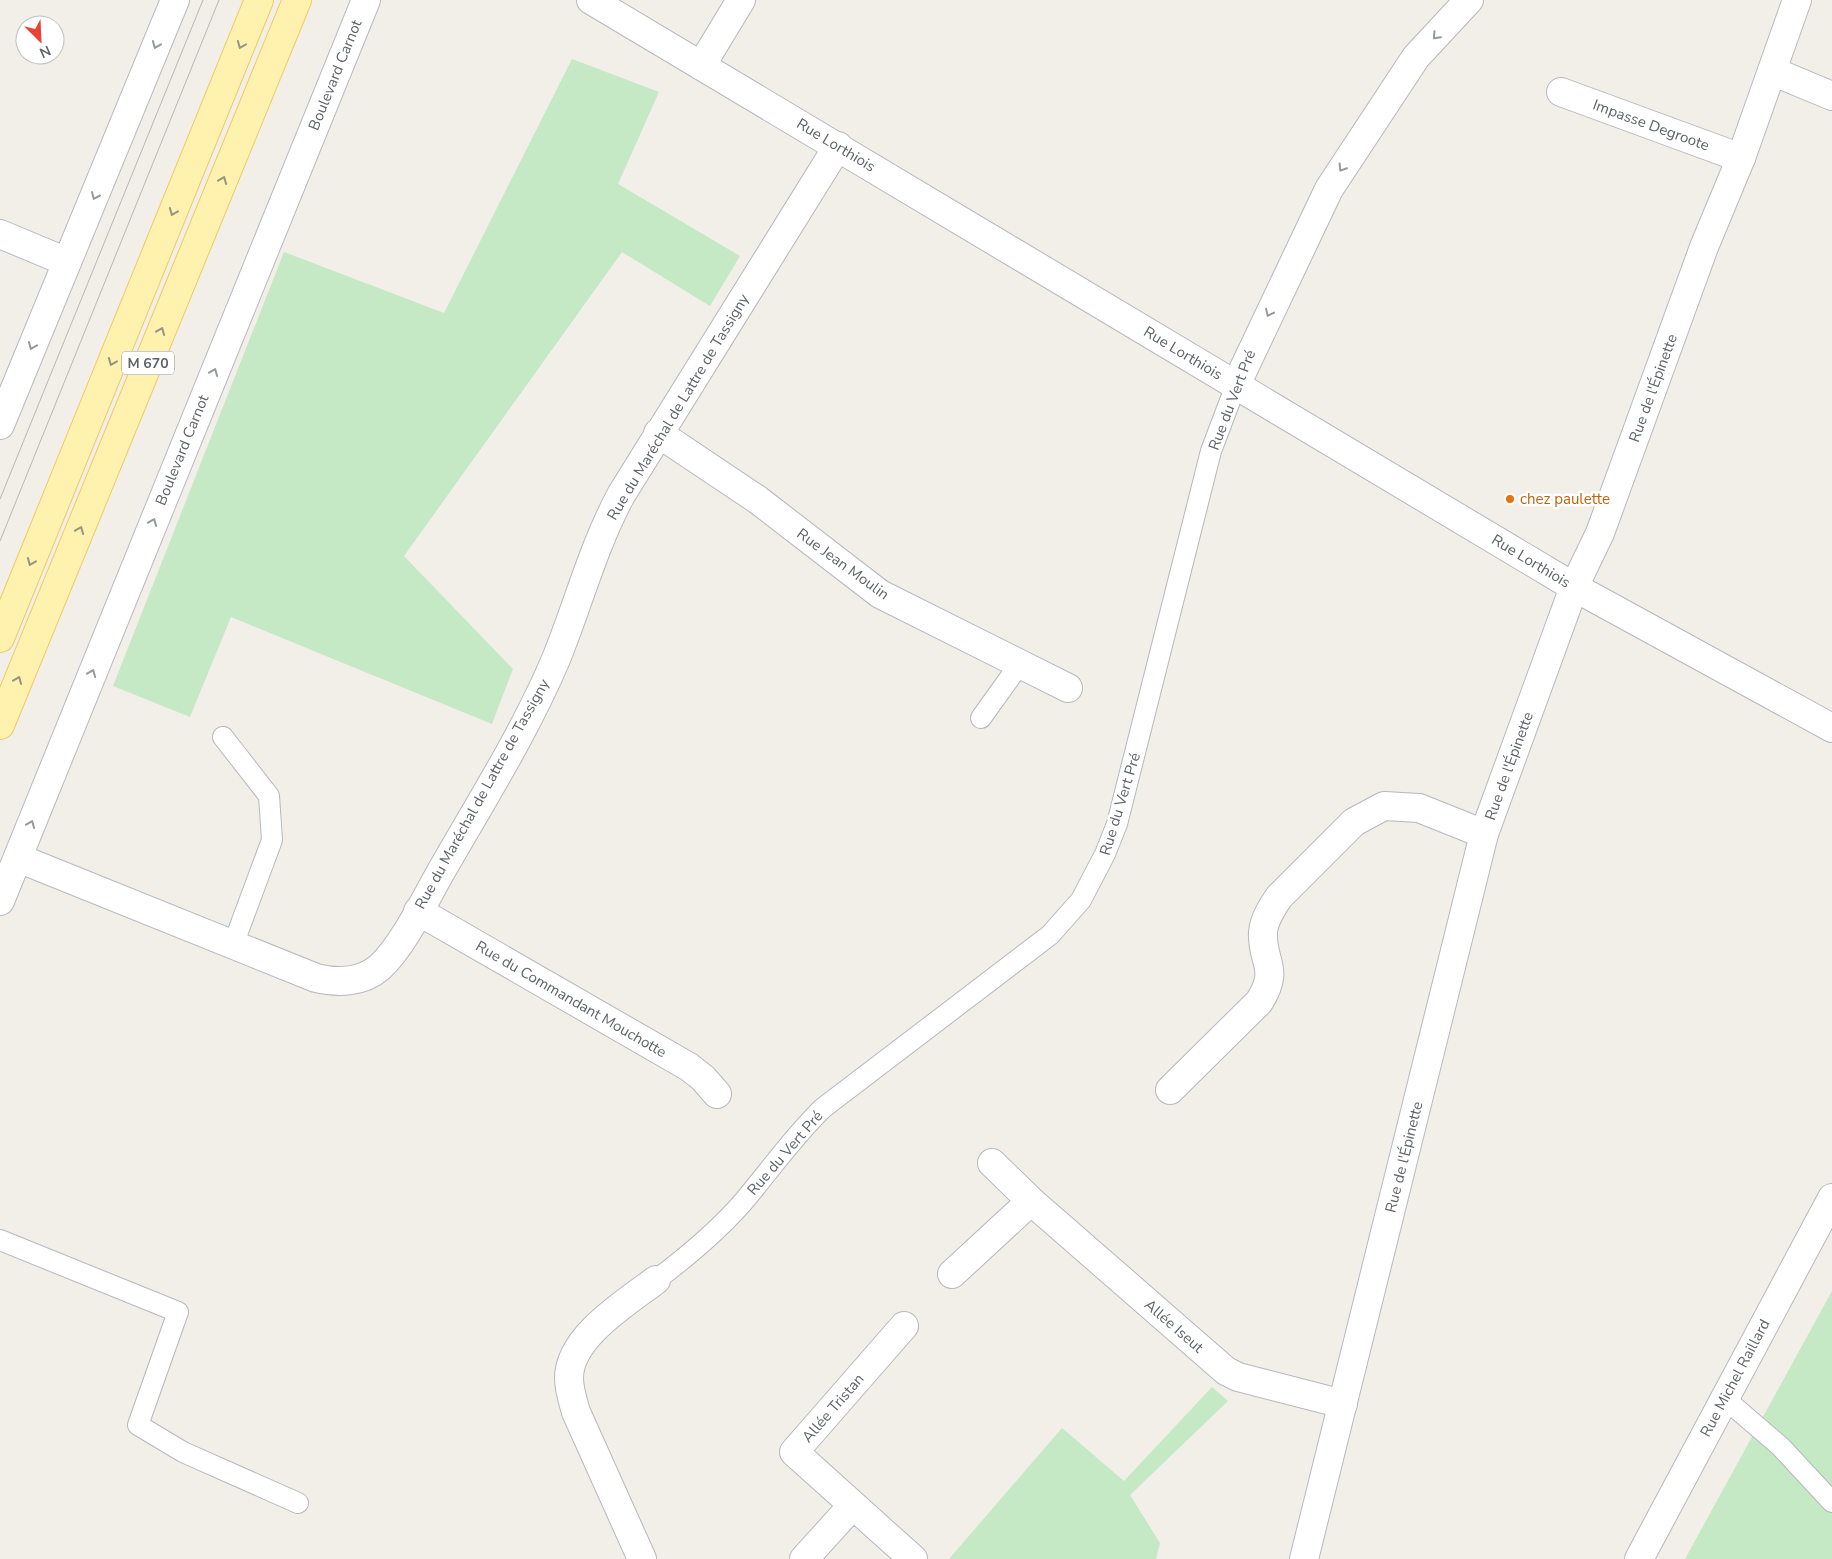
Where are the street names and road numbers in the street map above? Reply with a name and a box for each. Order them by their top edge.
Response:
street label: Boulevard Carnot [304,16,367,133]
street label: Impasse Degroote [1590,95,1712,155]
street label: Rue Lorthiois [793,114,879,176]
street label: Rue du Maréchal de Lattre de Tassigny [602,290,754,524]
street label: Rue Lorthiois [1140,322,1226,384]
street label: Rue de l'Épinette [1624,331,1682,445]
street label: Rue du Vert Pré [1204,347,1260,453]
road number: M 670 [122,352,174,374]
street label: Boulevard Carnot [151,391,214,508]
street label: Rue Jean Moulin [793,524,893,604]
street label: Rue Lorthiois [1488,530,1574,592]
street label: Rue du Maréchal de Lattre de Tassigny [410,675,554,913]
street label: Rue de l'Épinette [1480,709,1538,823]
street label: Rue du Vert Pré [1095,750,1145,858]
street label: Rue du Commandant Mouchotte [472,936,670,1062]
street label: Rue de l'Épinette [1381,1099,1427,1215]
street label: Rue du Vert Pré [743,1106,827,1200]
street label: Allée Iseut [1140,1295,1208,1358]
street label: Rue Michel Raillard [1696,1316,1774,1440]
street label: Allée Tristan [798,1369,868,1447]

